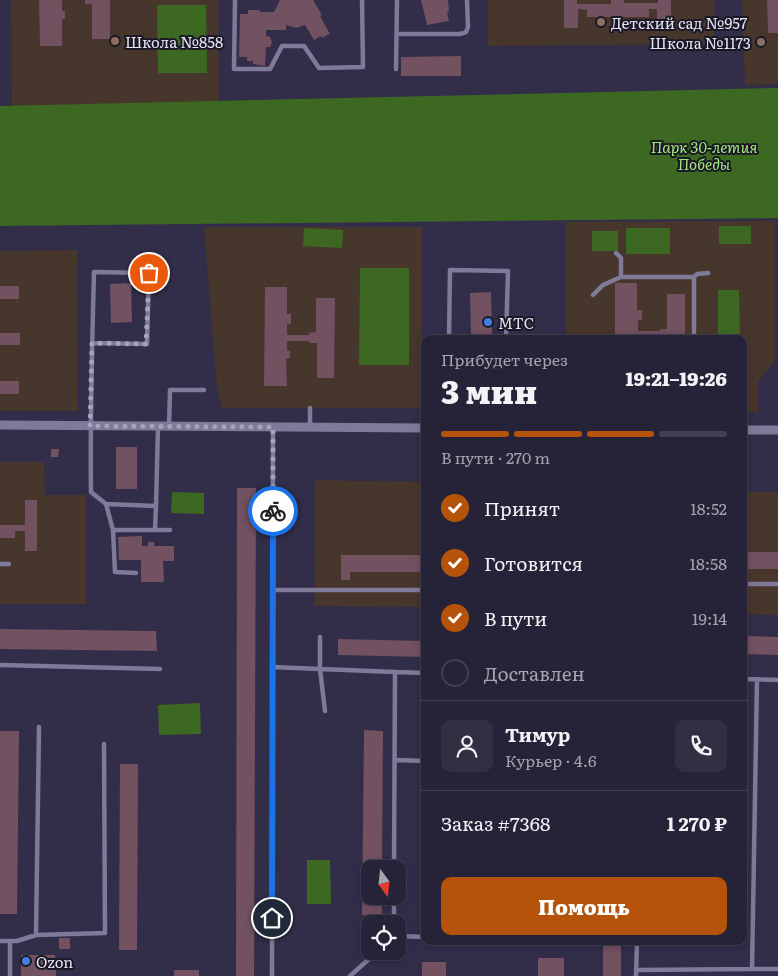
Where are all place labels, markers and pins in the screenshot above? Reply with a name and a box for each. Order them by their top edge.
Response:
place label: Детский сад №957 [611,11,748,34]
marker: Детский сад №957 [595,16,607,28]
place label: Школа №858 [125,30,223,53]
place label: Школа №1173 [650,31,751,54]
marker: Школа №858 [109,35,121,47]
marker: Школа №1173 [755,36,767,48]
pin [128,252,170,294]
place label: МТС [498,311,534,334]
marker: МТС [482,316,494,328]
pin [251,897,293,939]
place label: Ozon [36,950,73,973]
marker: Ozon [20,955,32,967]

